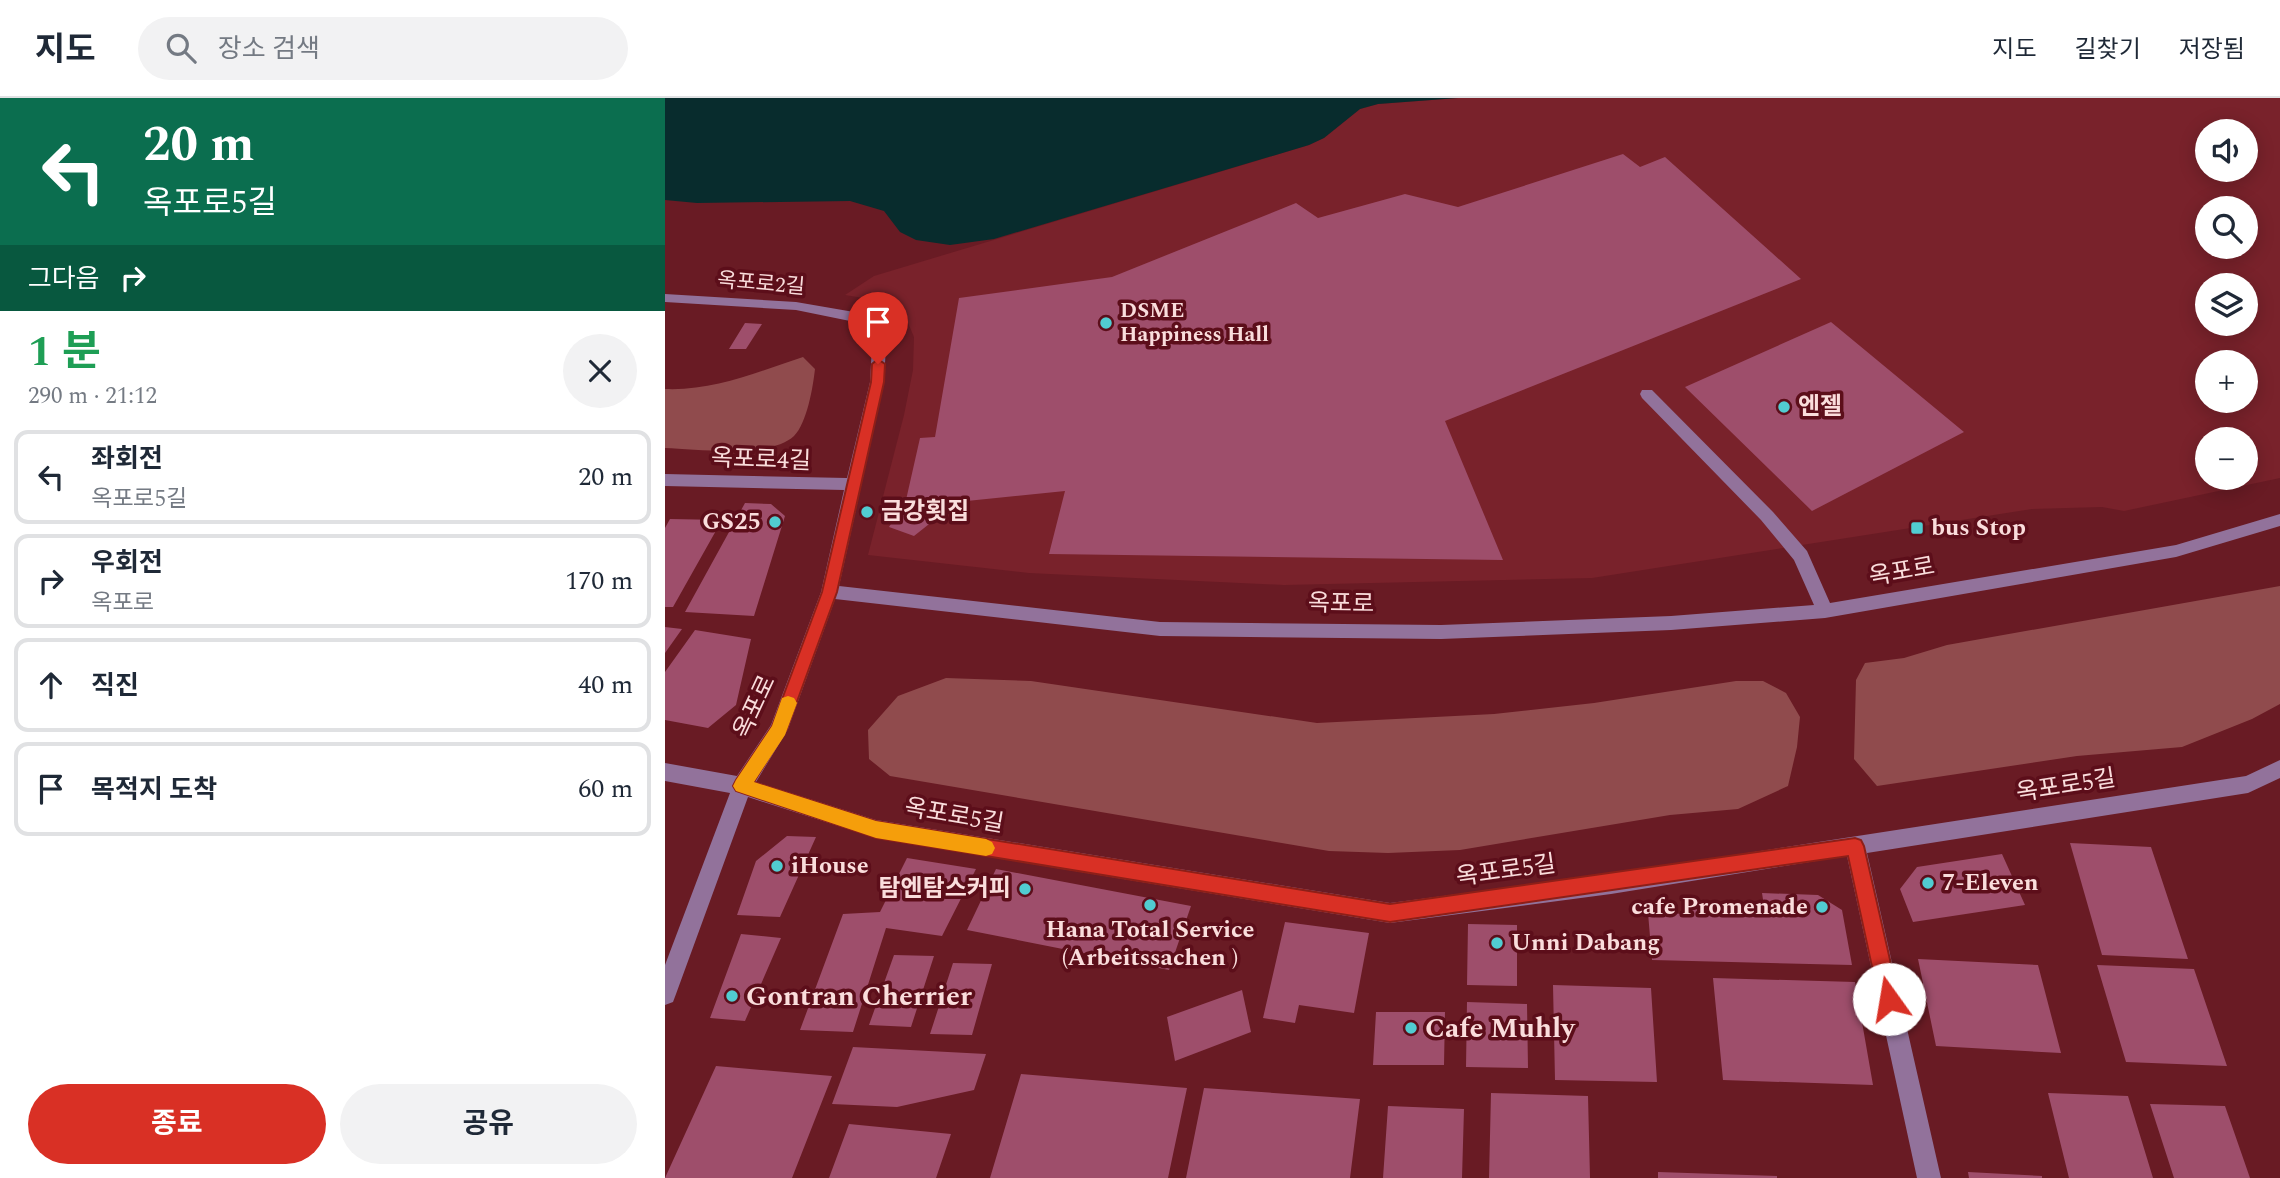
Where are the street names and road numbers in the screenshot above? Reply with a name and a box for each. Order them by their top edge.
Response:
street label: 옥포로2길 [716,264,806,304]
street label: 옥포로4길 [710,440,812,480]
street label: 옥포로 [1866,549,1938,595]
street label: 옥포로 [1308,585,1374,623]
street label: 옥포로 [725,669,785,745]
street label: 옥포로5길 [2014,760,2118,812]
street label: 옥포로5길 [901,790,1007,842]
street label: 옥포로5길 [1454,846,1558,896]

